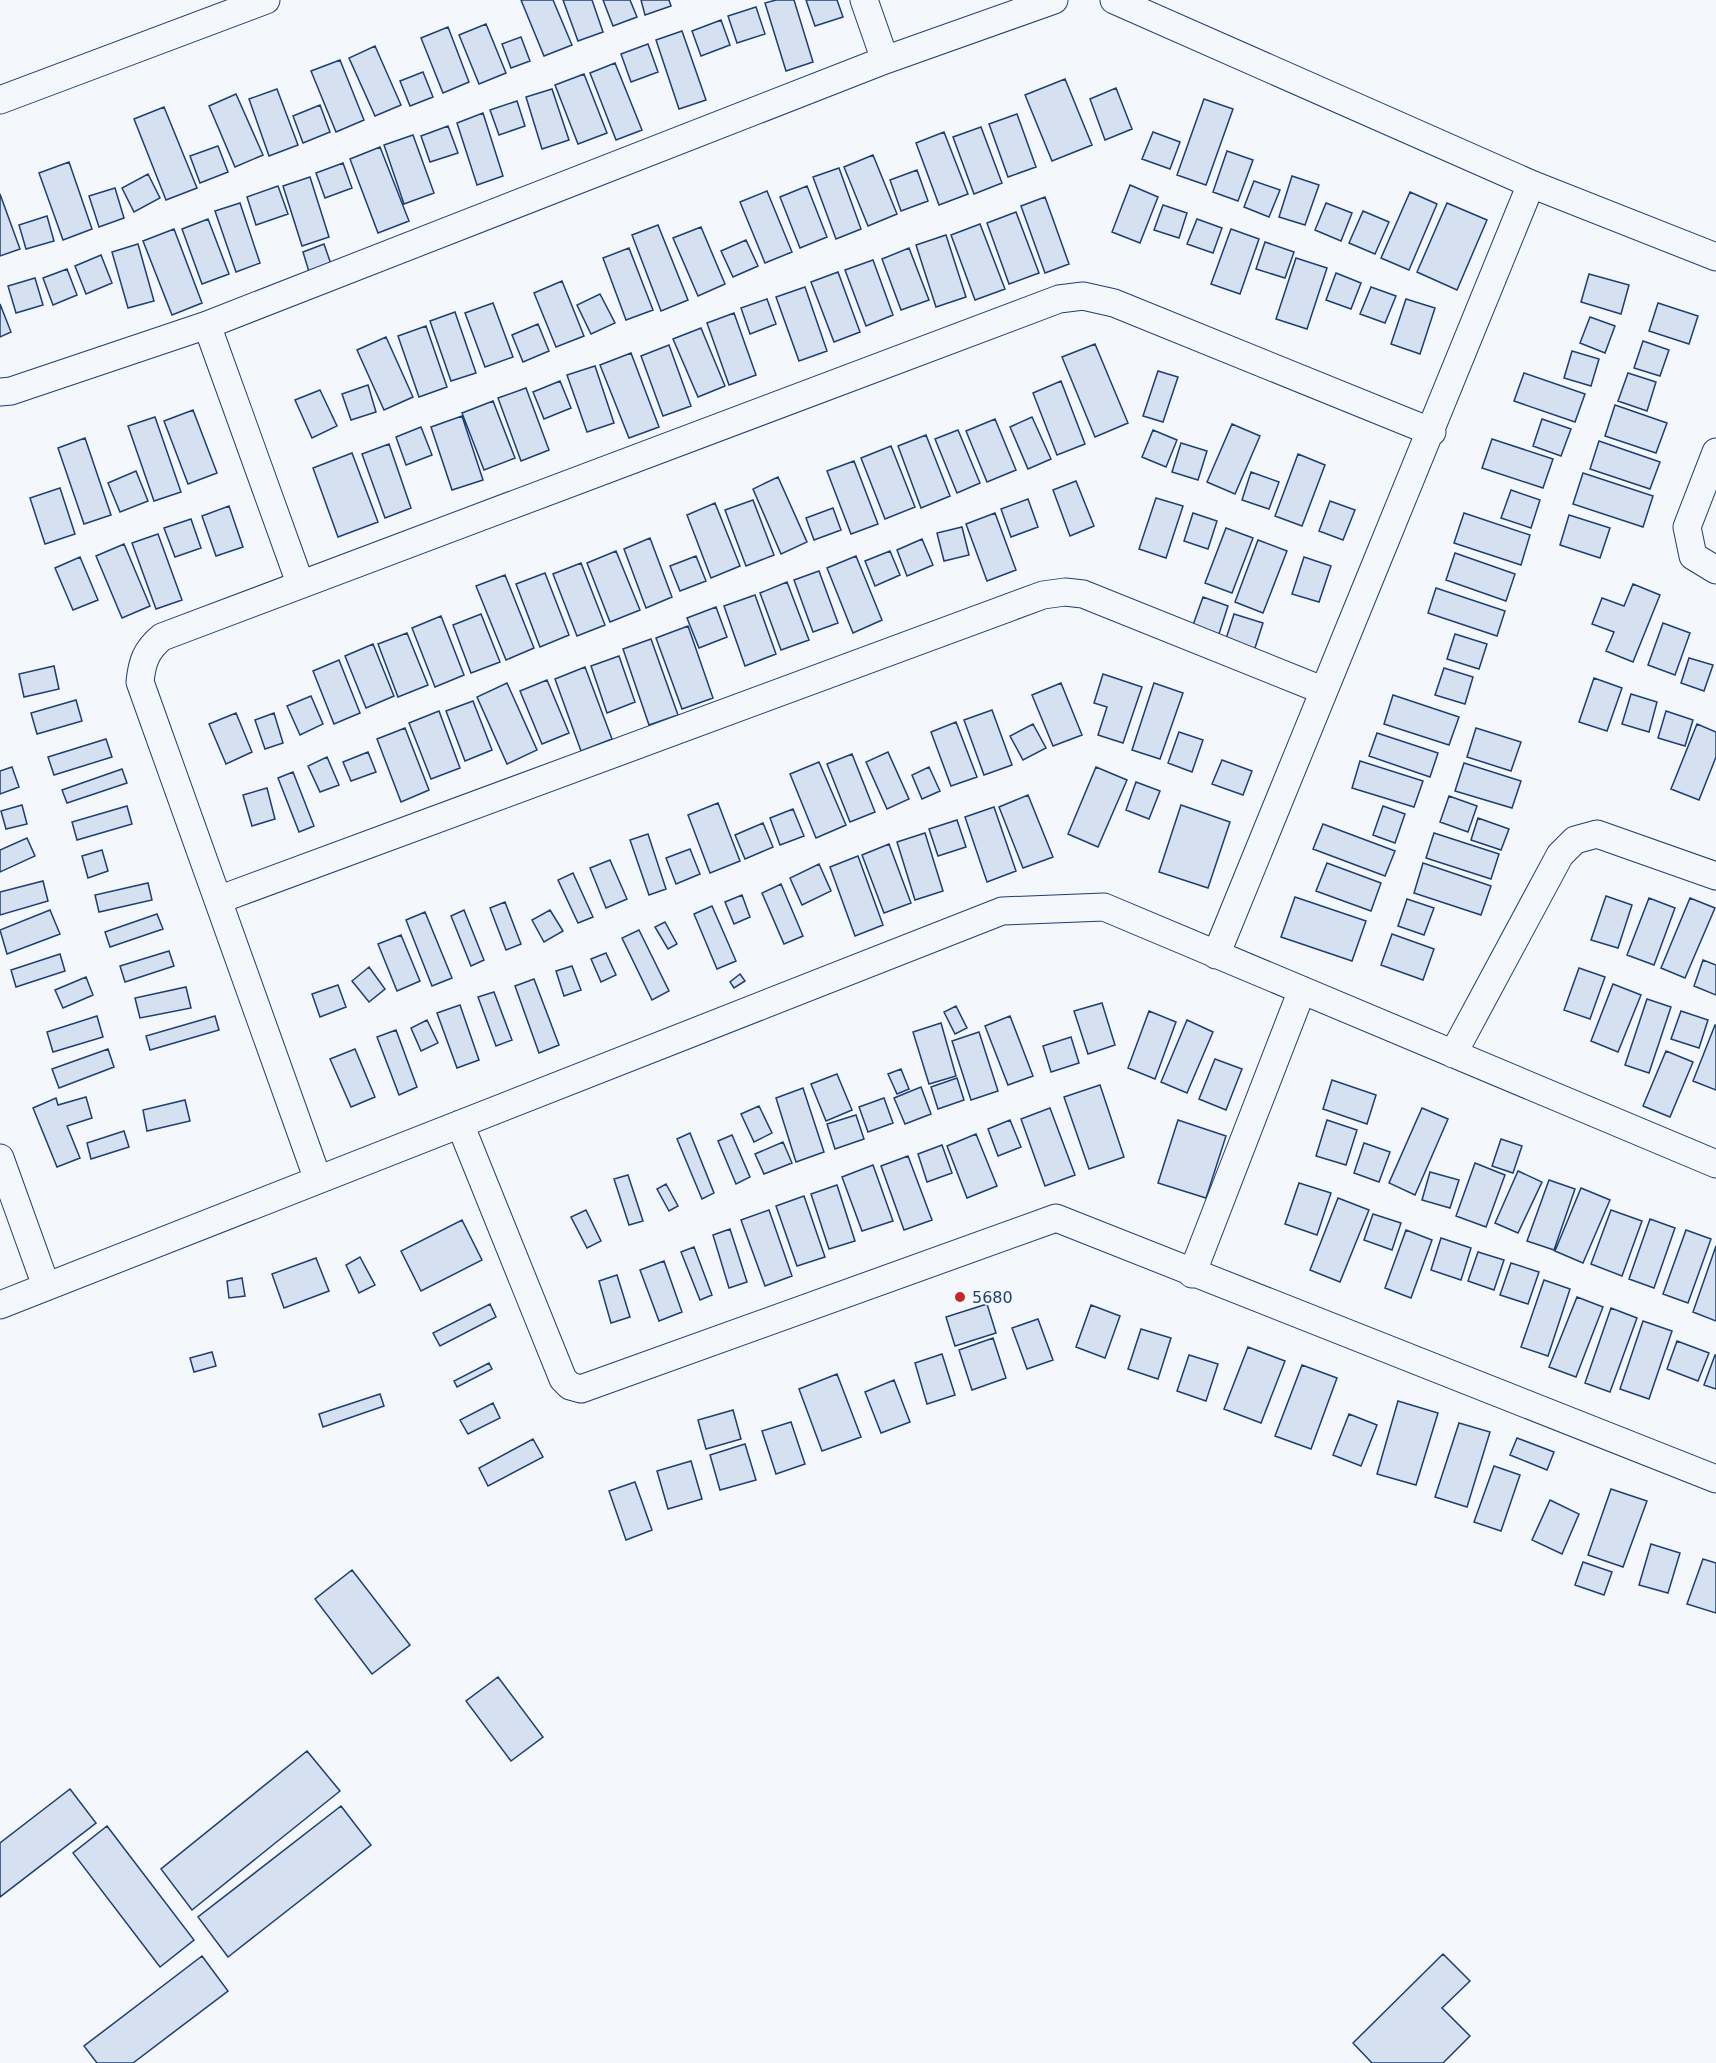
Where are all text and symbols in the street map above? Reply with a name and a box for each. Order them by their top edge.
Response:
place label: 5680 [972,1288,1013,1307]
marker: 5680 [953,1290,967,1304]

